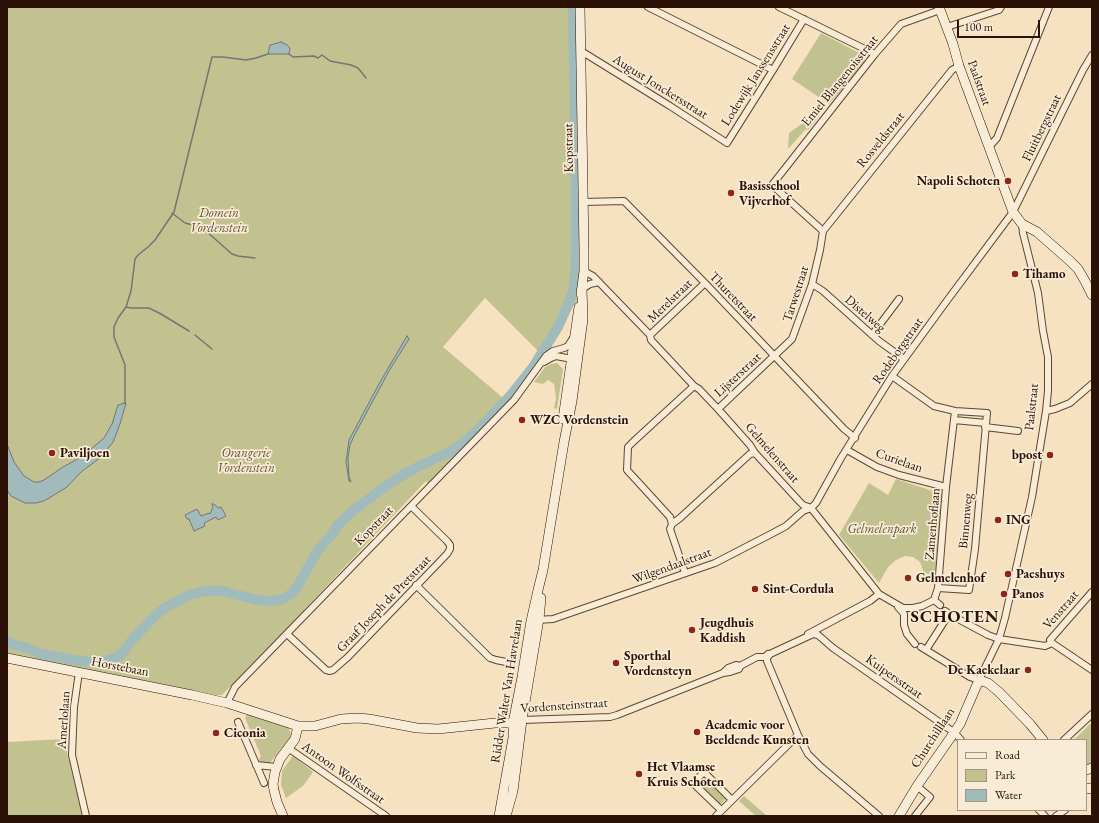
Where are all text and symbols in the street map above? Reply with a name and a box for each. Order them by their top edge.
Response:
scale bar [959,12,1042,38]
text: 100 m [964,19,993,35]
street label: Lodewijk Janssensstraat [718,21,794,129]
street label: Emiel Blangenoisstraat [798,32,882,130]
street label: August Jonckersstraat [610,51,710,123]
street label: Paalstraat [964,58,994,108]
street label: Fluitbergstraat [1019,92,1065,164]
street label: Rosveldstraat [854,109,908,171]
street label: Kopstraat [561,123,577,173]
place label: Napoli Schoten [917,173,1000,189]
marker: Napoli Schoten [1003,176,1013,186]
place label: Basisschool Vijverhof [739,178,800,209]
marker: Basisschool Vijverhof [726,188,736,198]
park label: Domein Vordenstein [190,205,248,236]
street label: Tarwestraat [780,264,812,324]
place label: Tihamo [1023,266,1066,282]
street label: Thuretstraat [706,269,760,325]
marker: Tihamo [1010,269,1020,279]
street label: Merelstraat [644,276,696,326]
street label: Distelweg [841,292,889,336]
street label: Rodeborgstraat [869,315,927,387]
street label: Lijsterstraat [711,349,765,401]
street label: Paalstraat [1022,383,1042,431]
place label: WZC Vordenstein [530,412,629,428]
marker: WZC Vordenstein [517,415,527,425]
street label: Gelmelenstraat [742,420,802,486]
place label: Paviljoen [60,445,110,461]
park label: Orangerie Vordenstein [217,445,275,476]
street label: Curielaan [873,446,925,476]
place label: bpost [1012,447,1042,463]
marker: Paviljoen [47,448,57,458]
marker: bpost [1045,450,1055,460]
street label: Zamenhoflaan [922,487,944,561]
street label: Binnenweg [956,493,976,549]
street label: Kopstraat [351,503,397,549]
place label: ING [1006,512,1031,528]
marker: ING [993,515,1003,525]
park label: Gelmelenpark [848,521,916,537]
street label: Wilgendaalstraat [630,545,714,587]
street label: Graaf Joseph de Pretstraat [334,552,434,656]
place label: Paeshuys [1016,566,1065,582]
marker: Paeshuys [1003,569,1013,579]
place label: Gelmelenhof [916,570,985,586]
marker: Gelmelenhof [903,573,913,583]
place label: Sint-Cordula [763,581,834,597]
marker: Sint-Cordula [750,584,760,594]
place label: Panos [1012,586,1044,602]
street label: Venstraat [1040,587,1082,633]
marker: Panos [999,589,1009,599]
district label: SCHOTEN [911,607,999,627]
place label: Jeugdhuis Kaddish [700,615,754,646]
street label: Ridder Walter Van Havrelaan [488,618,526,764]
marker: Jeugdhuis Kaddish [687,625,697,635]
place label: Sporthal Vordensteyn [624,648,692,679]
street label: Kuipersstraat [862,652,926,702]
street label: Horstebaan [90,654,150,680]
marker: Sporthal Vordensteyn [611,658,621,668]
place label: De Kaekelaar [948,662,1020,678]
marker: De Kaekelaar [1023,665,1033,675]
street label: Amerlolaan [54,690,74,750]
street label: Vordensteinstraat [520,695,608,717]
street label: Churchilllaan [908,705,958,771]
place label: Academie voor Beeldende Kunsten [705,717,809,748]
place label: Ciconia [224,725,266,741]
marker: Academie voor Beeldende Kunsten [692,727,702,737]
marker: Ciconia [211,728,221,738]
street label: Antoon Wolfsstraat [299,739,387,807]
legend [957,739,1087,811]
text: Road [995,747,1020,763]
place label: Het Vlaamse Kruis Schoten [647,759,724,790]
text: Park [995,767,1015,783]
marker: Het Vlaamse Kruis Schoten [634,769,644,779]
text: Water [995,787,1022,803]

